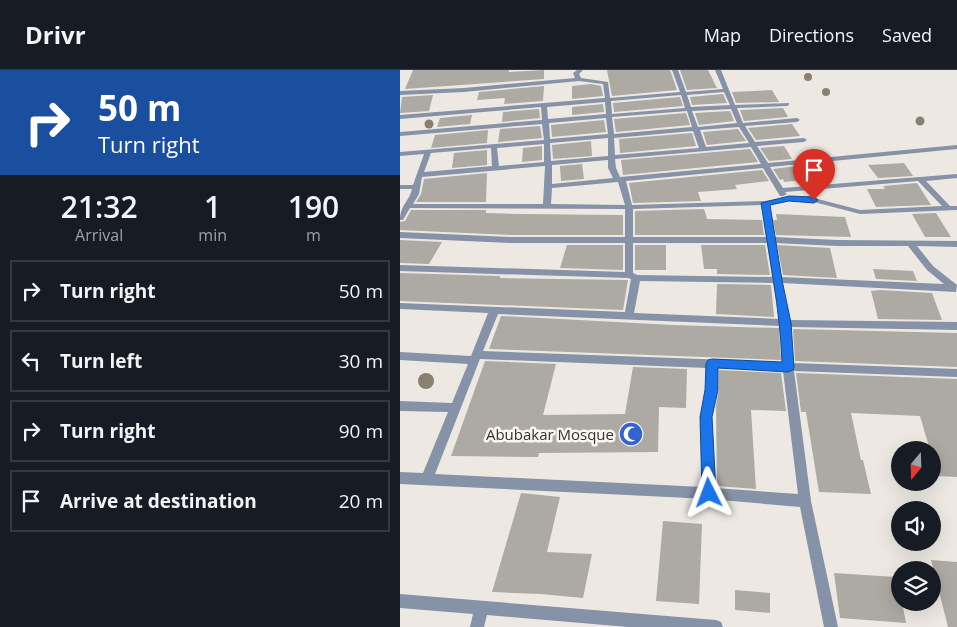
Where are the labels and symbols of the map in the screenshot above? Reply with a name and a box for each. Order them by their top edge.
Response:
pin [793,149,835,200]
mosque icon: Abubakar Mosque [618,421,644,447]
place label: Abubakar Mosque [486,424,614,444]
north arrow [891,441,941,491]
position arrow [682,466,734,518]

